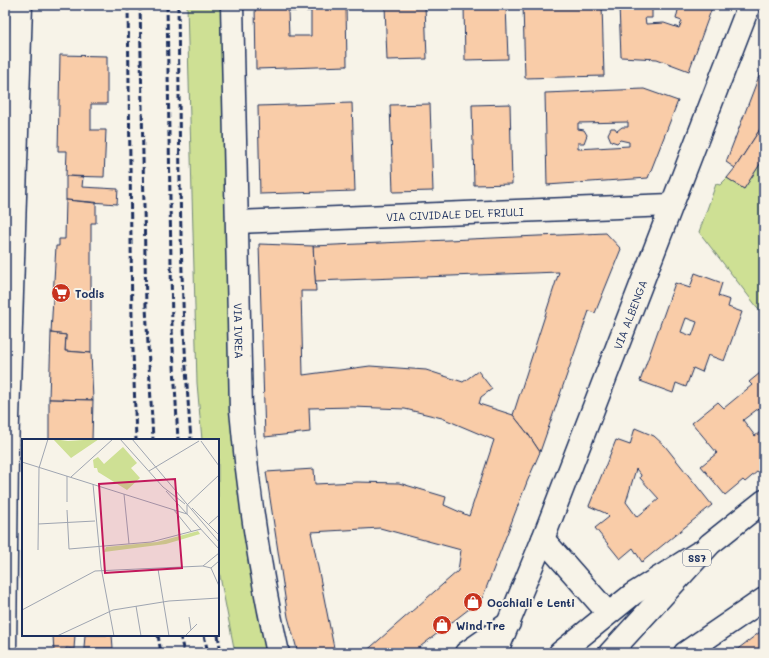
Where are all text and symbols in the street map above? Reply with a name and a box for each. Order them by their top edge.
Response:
street label: VIA CIVIDALE DEL FRIULI [386,203,524,224]
street label: VIA ALBENGA [609,277,650,351]
supermarket icon: Todis [50,282,72,304]
place label: Todis [75,286,105,301]
street label: VIA IVREA [231,303,247,359]
inset map [22,439,219,636]
road number: SS7 [683,550,711,566]
shop icon: Occhiali e Lenti [462,591,484,613]
place label: Occhiali e Lenti [487,595,575,610]
shop icon: Wind Tre [431,614,453,636]
place label: Wind Tre [456,618,506,633]

